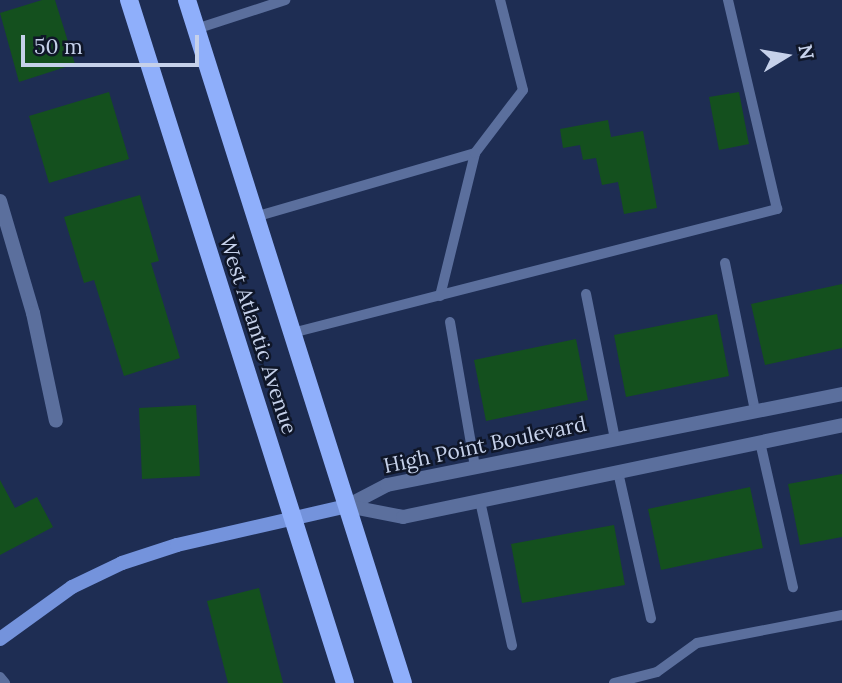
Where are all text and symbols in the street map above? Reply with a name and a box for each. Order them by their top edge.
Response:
scale bar [24,21,203,65]
north arrow [751,21,821,91]
text: 50 m [34,33,83,60]
text: N [793,42,820,61]
street label: West Atlantic Avenue [214,233,302,437]
street label: High Point Boulevard [381,411,589,479]

